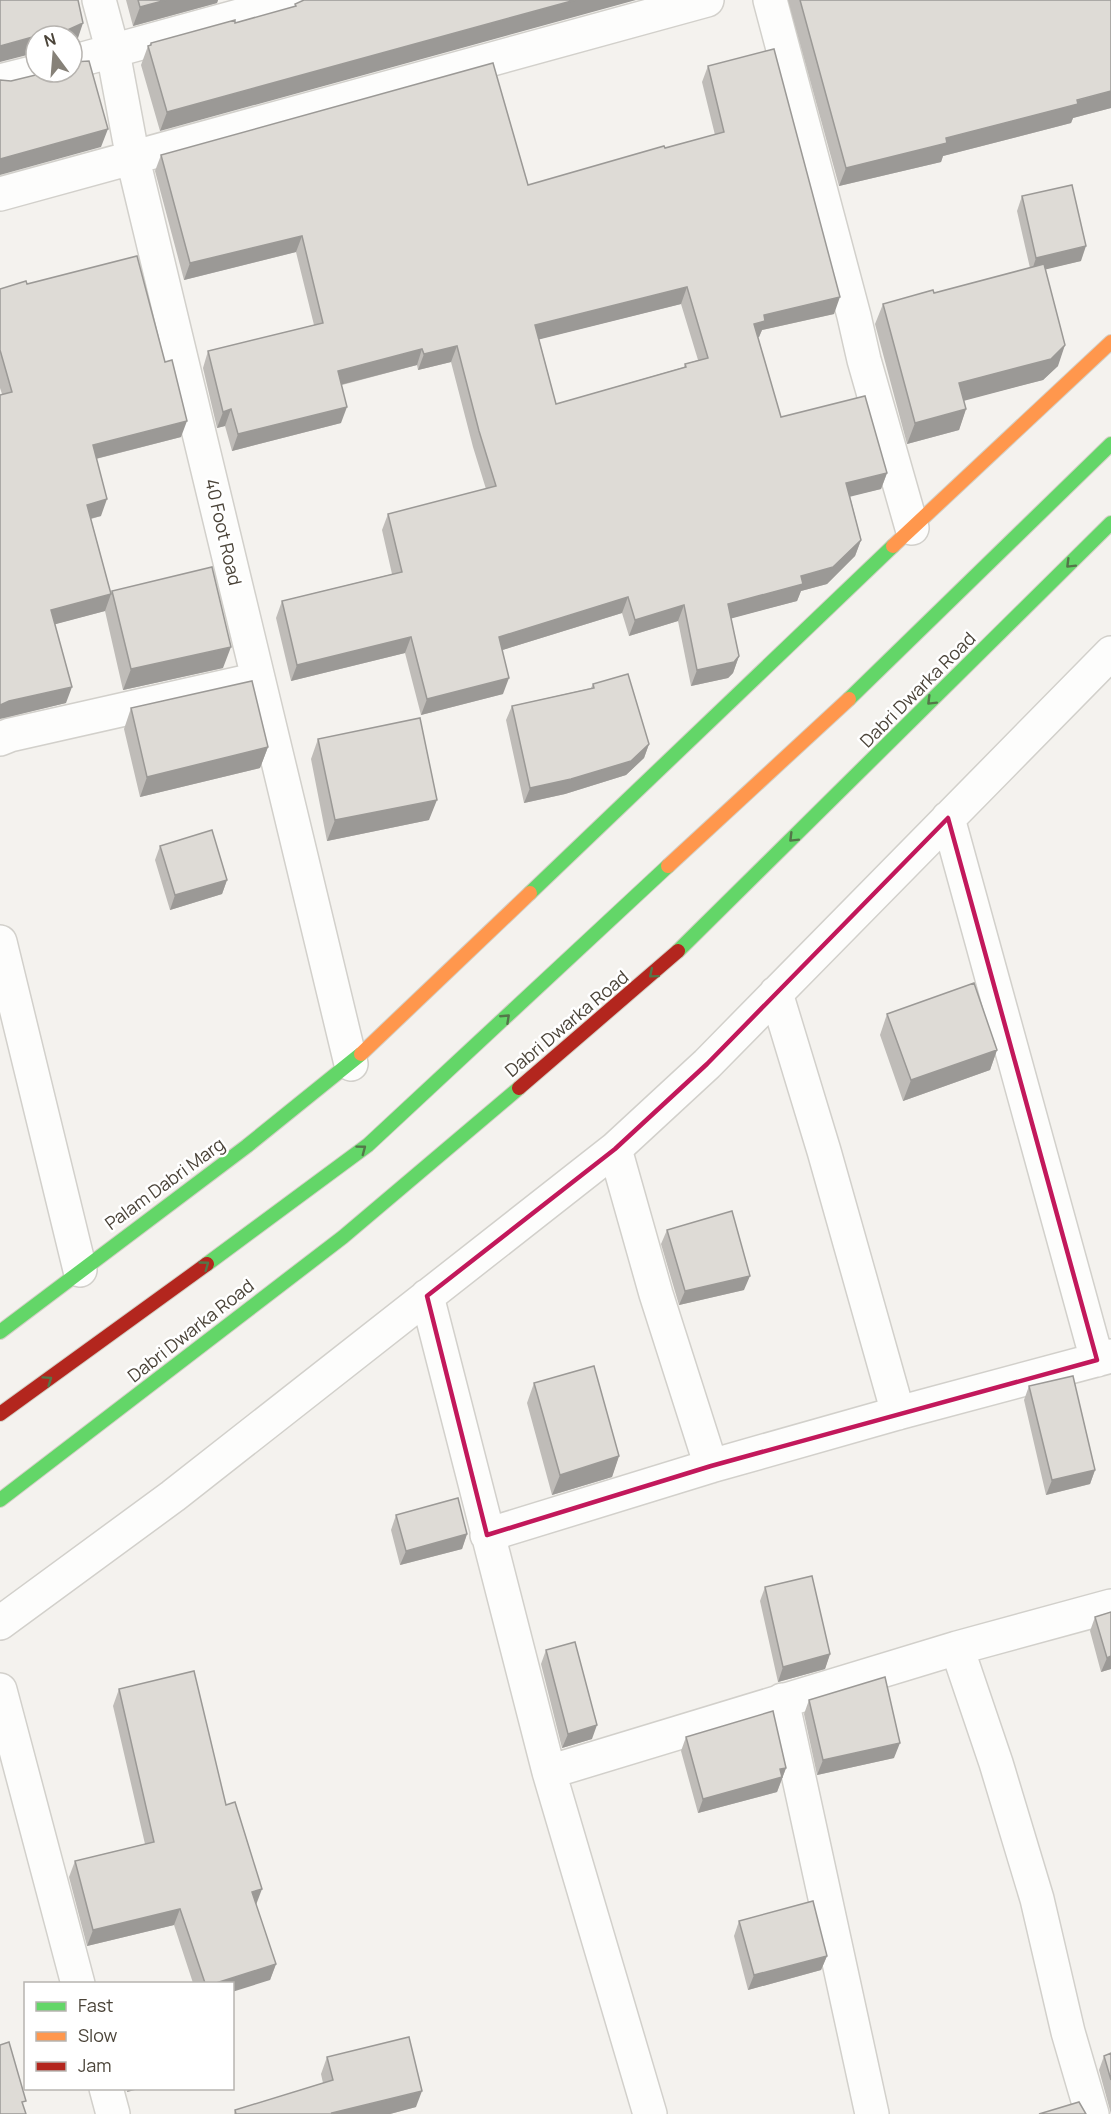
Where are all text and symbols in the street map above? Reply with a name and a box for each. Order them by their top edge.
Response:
north arrow [24,24,84,84]
text: N [41,27,58,52]
street label: 40 Foot Road [200,476,248,587]
one-way arrow [1066,556,1077,567]
street label: Dabri Dwarka Road [854,626,980,752]
one-way arrow [928,694,939,705]
one-way arrow [789,831,800,842]
street label: Dabri Dwarka Road [500,965,633,1082]
one-way arrow [649,967,660,978]
one-way arrow [498,1014,509,1025]
street label: Palam Dabri Marg [100,1132,229,1235]
one-way arrow [356,1146,367,1157]
one-way arrow [199,1262,210,1273]
street label: Dabri Dwarka Road [122,1273,258,1387]
one-way arrow [41,1376,52,1387]
legend [24,1982,234,2090]
text: Fast [78,1993,113,2017]
text: Slow [78,2023,118,2047]
text: Jam [78,2053,112,2077]

